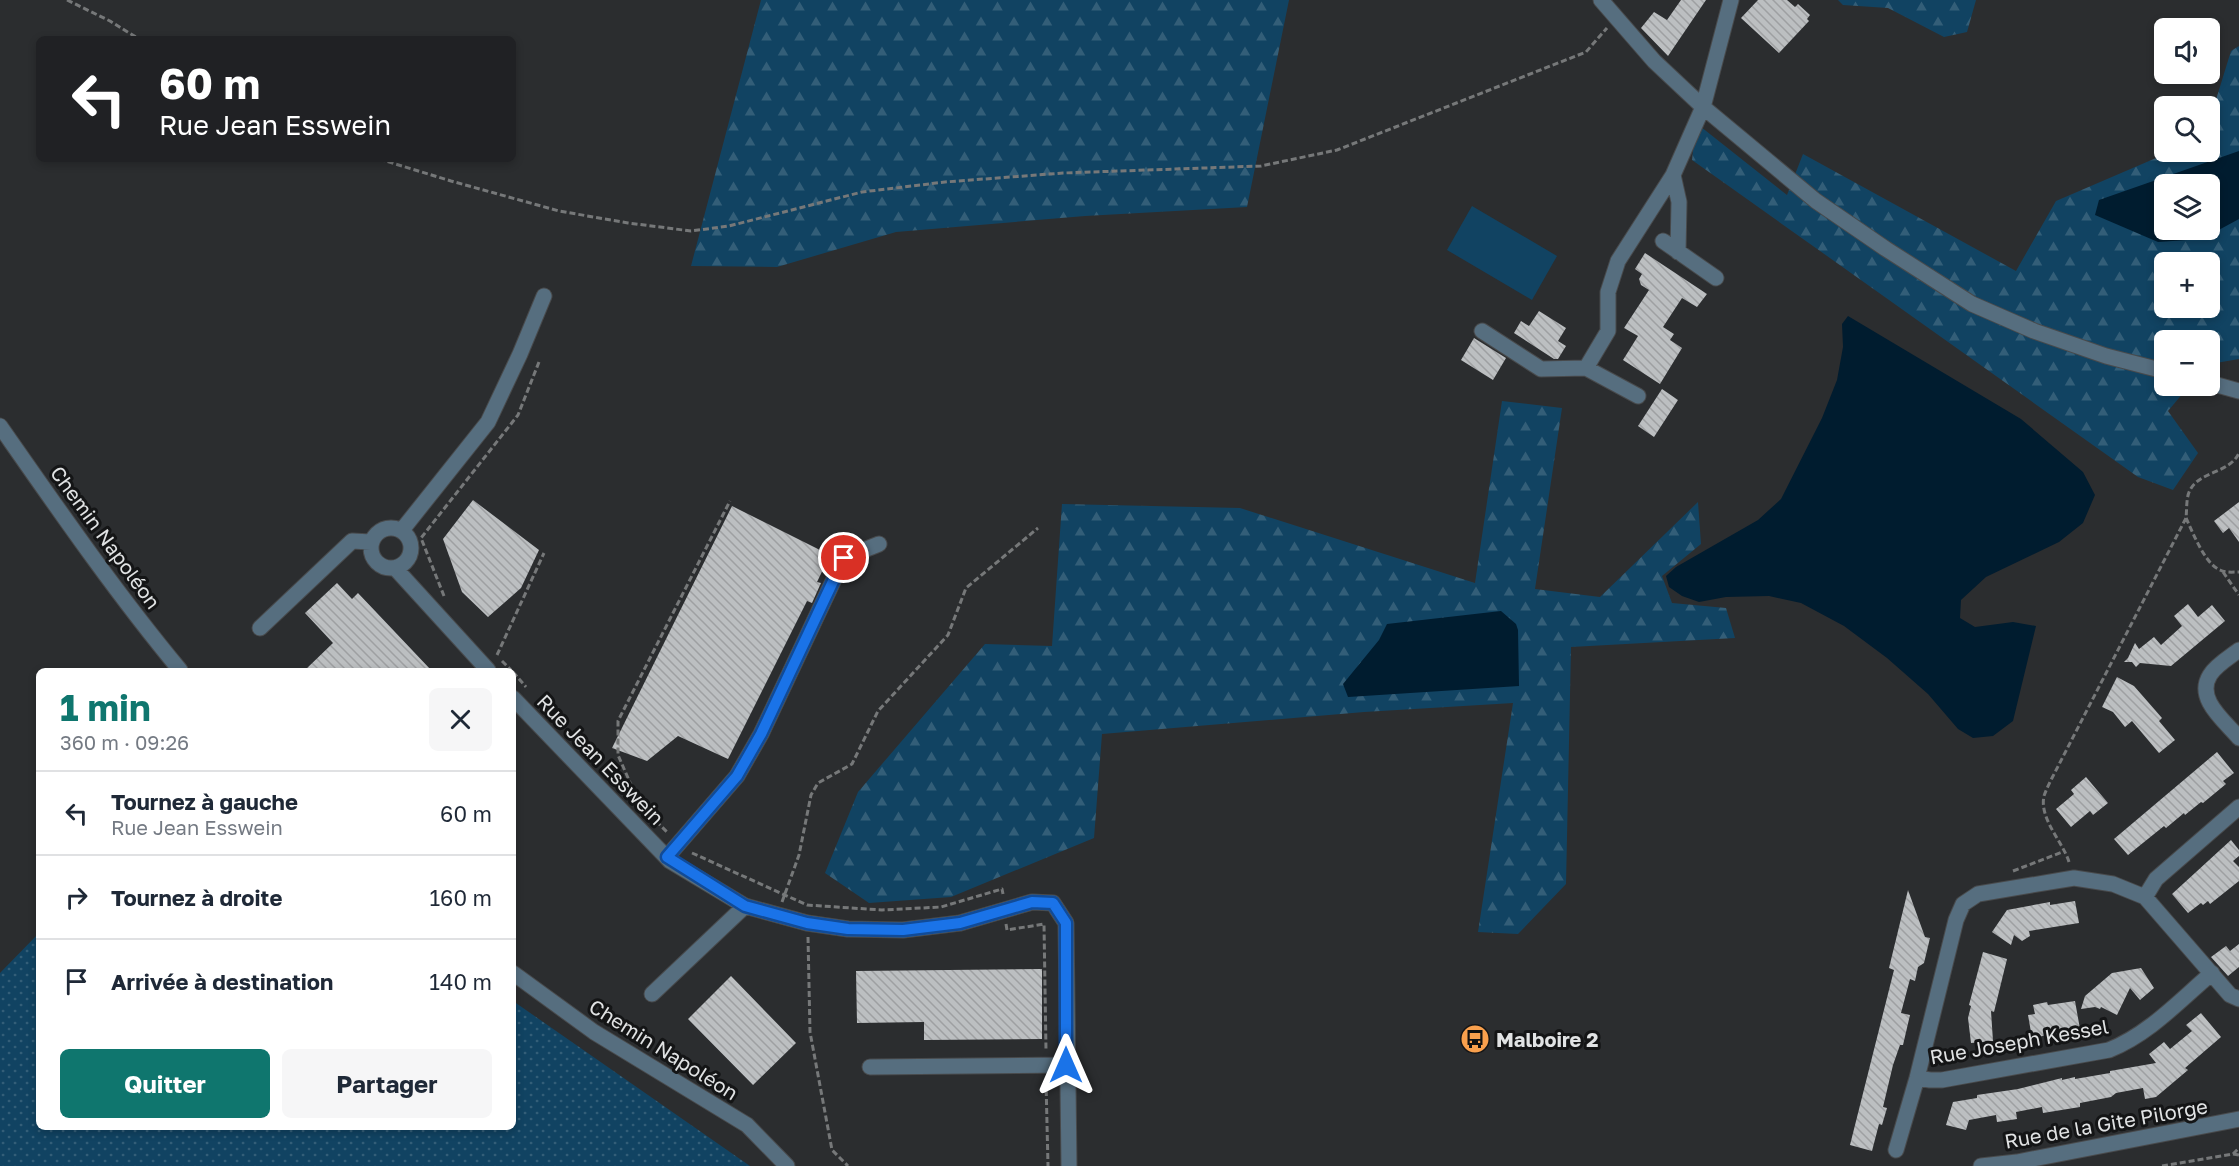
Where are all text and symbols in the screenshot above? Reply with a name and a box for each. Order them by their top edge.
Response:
map controls [2154,18,2220,396]
button: sound [2154,18,2220,84]
text: 60 m [159,58,260,108]
icon: left [60,60,138,138]
button: search [2154,96,2220,162]
text: Rue Jean Esswein [159,109,391,141]
button: layers [2154,174,2220,240]
button: + [2154,252,2220,318]
button: − [2154,330,2220,396]
street label: Chemin Napoléon [46,461,166,613]
pin [818,532,869,583]
icon: arrive [827,541,860,574]
text: 1 min [60,686,151,729]
button: close [429,688,492,751]
street label: Rue Jean Esswein [533,689,669,829]
text: 360 m · 09:26 [60,730,189,754]
text: Tournez à gauche [111,788,298,815]
icon: left [60,797,93,830]
text: 60 m [440,800,492,827]
text: Rue Jean Esswein [111,815,283,839]
icon: right [60,881,93,914]
text: Tournez à droite [111,884,282,911]
text: 160 m [429,884,492,911]
icon: arrive [60,965,93,998]
text: Arrivée à destination [111,968,333,995]
text: 140 m [429,968,492,995]
street label: Chemin Napoléon [585,994,743,1104]
street label: Rue Joseph Kessel [1928,1013,2110,1069]
bus stop icon: Malboire 2 [1459,1023,1491,1055]
place label: Malboire 2 [1496,1027,1598,1051]
position arrow [1034,1033,1098,1097]
button: Quitter [60,1049,270,1118]
button: Partager [282,1049,492,1118]
street label: Rue de la Gite Pilorge [2003,1093,2209,1153]

